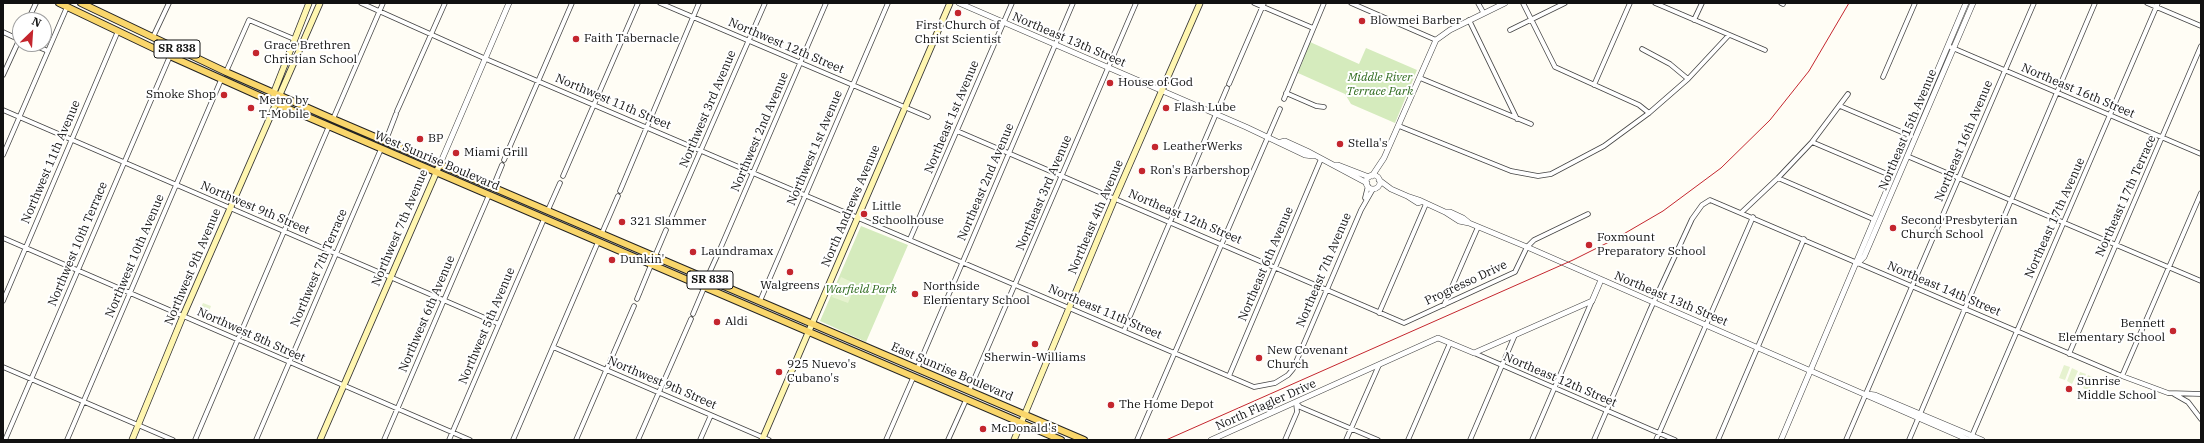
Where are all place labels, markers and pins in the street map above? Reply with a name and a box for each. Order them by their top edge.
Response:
marker: First Church of Christ Scientist [953,8,963,18]
place label: Blowmei Barber [1370,14,1461,28]
marker: Blowmei Barber [1357,16,1367,26]
place label: First Church of Christ Scientist [915,19,1001,47]
place label: Faith Tabernacle [584,32,679,46]
marker: Faith Tabernacle [571,34,581,44]
place label: Grace Brethren Christian School [264,39,357,67]
marker: Grace Brethren Christian School [251,48,261,58]
place label: House of God [1118,76,1193,90]
marker: House of God [1105,78,1115,88]
place label: Smoke Shop [146,88,216,102]
marker: Smoke Shop [219,90,229,100]
place label: Metro by T-Mobile [259,94,309,122]
place label: Flash Lube [1174,101,1236,115]
marker: Metro by T-Mobile [246,103,256,113]
marker: Flash Lube [1161,103,1171,113]
place label: BP [428,132,444,146]
marker: BP [415,134,425,144]
place label: Stella's [1348,137,1388,151]
marker: Stella's [1335,139,1345,149]
place label: LeatherWerks [1163,140,1242,154]
marker: LeatherWerks [1150,142,1160,152]
place label: Miami Grill [464,146,528,160]
marker: Miami Grill [451,148,461,158]
place label: Ron's Barbershop [1150,164,1250,178]
marker: Ron's Barbershop [1137,166,1147,176]
place label: Little Schoolhouse [872,200,944,228]
marker: Little Schoolhouse [859,209,869,219]
place label: Second Presbyterian Church School [1901,214,2018,242]
place label: 321 Slammer [630,215,706,229]
marker: 321 Slammer [617,217,627,227]
marker: Second Presbyterian Church School [1888,223,1898,233]
place label: Foxmount Preparatory School [1597,231,1706,259]
marker: Foxmount Preparatory School [1584,240,1594,250]
place label: Laundramax [701,245,774,259]
marker: Laundramax [688,247,698,257]
place label: Dunkin' [620,253,664,267]
marker: Dunkin' [607,255,617,265]
marker: Walgreens [785,267,795,277]
place label: Walgreens [760,279,820,293]
place label: Northside Elementary School [923,280,1030,308]
marker: Northside Elementary School [910,289,920,299]
place label: Aldi [725,315,748,329]
marker: Aldi [712,317,722,327]
place label: Bennett Elementary School [2058,317,2165,345]
marker: Bennett Elementary School [2168,326,2178,336]
marker: Sherwin-Williams [1030,339,1040,349]
place label: New Covenant Church [1267,344,1348,372]
place label: Sherwin-Williams [984,351,1086,365]
marker: New Covenant Church [1254,353,1264,363]
place label: 925 Nuevo's Cubano's [787,358,856,386]
marker: 925 Nuevo's Cubano's [774,367,784,377]
place label: Sunrise Middle School [2077,375,2157,403]
marker: Sunrise Middle School [2064,384,2074,394]
place label: The Home Depot [1119,398,1214,412]
marker: The Home Depot [1106,400,1116,410]
place label: McDonald's [991,422,1057,436]
marker: McDonald's [978,424,988,434]

